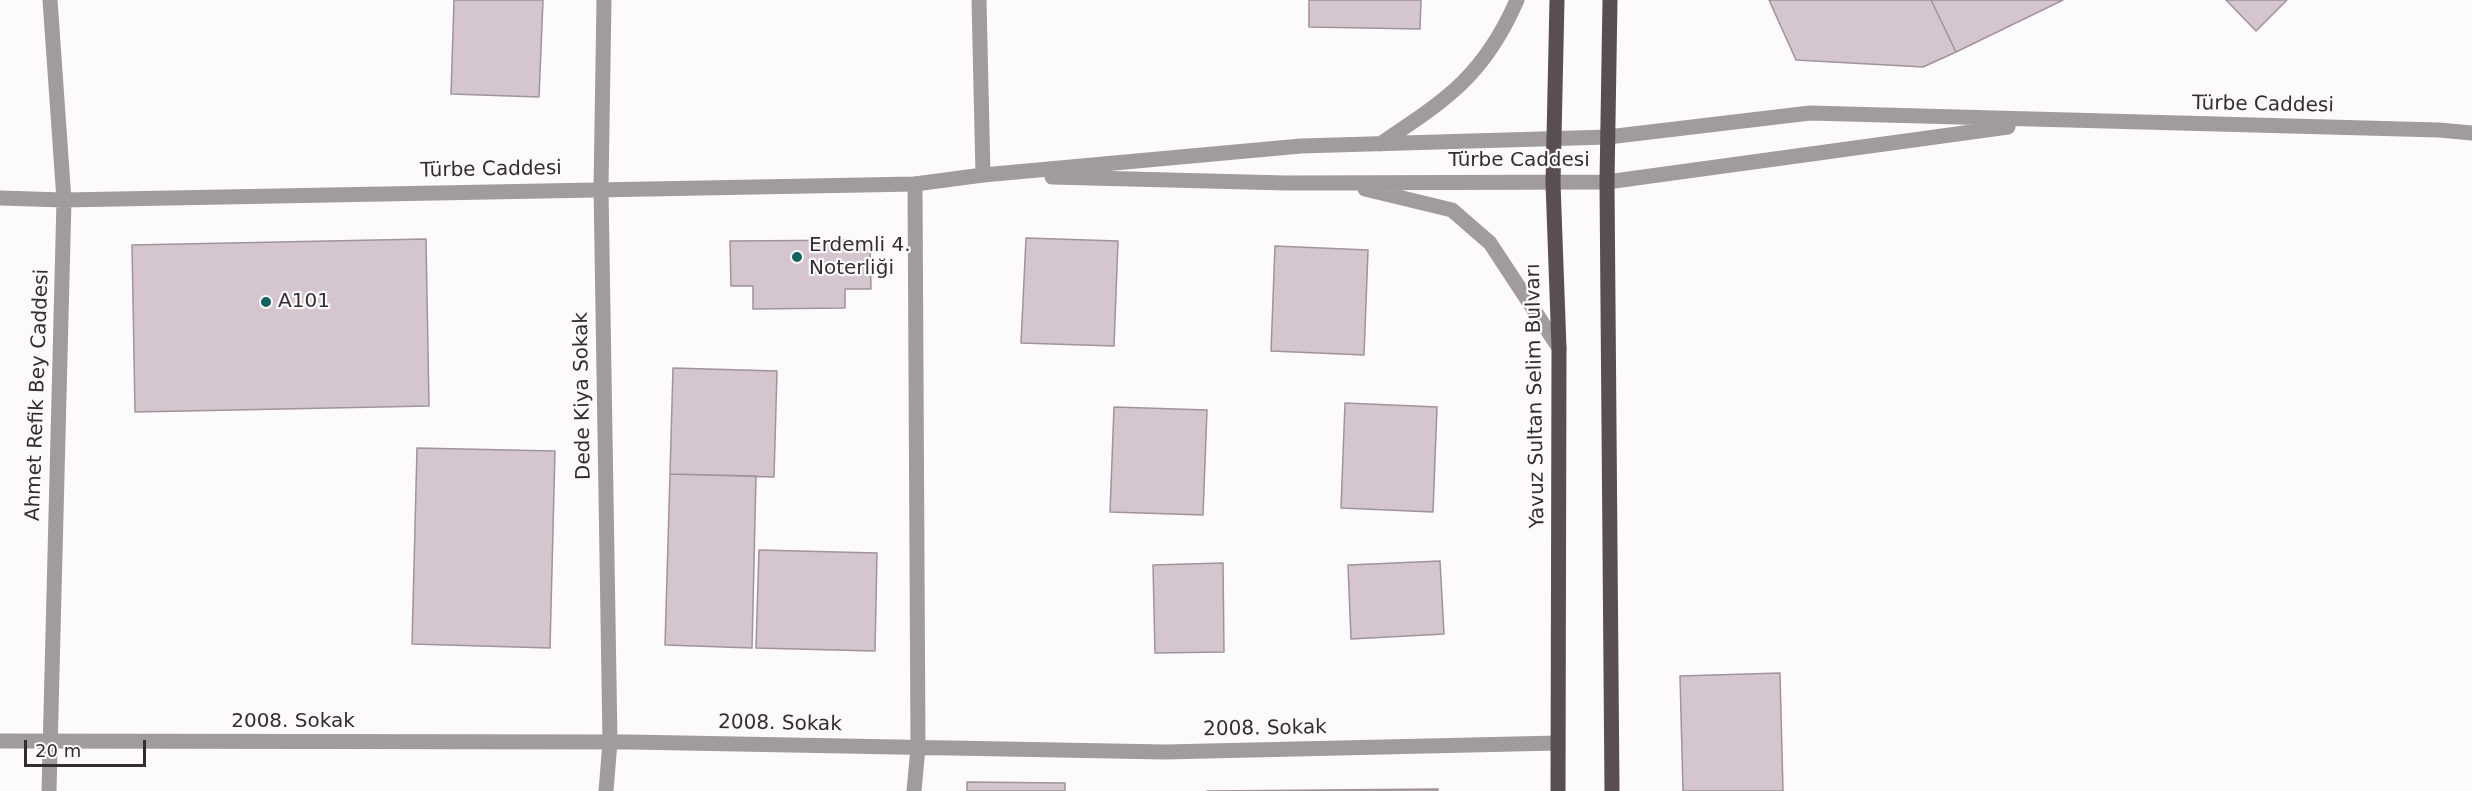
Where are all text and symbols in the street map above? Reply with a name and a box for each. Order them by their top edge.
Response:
street label: Türbe Caddesi [2192,92,2334,118]
street label: Türbe Caddesi [1448,149,1590,173]
street label: Türbe Caddesi [420,157,562,183]
place label: Erdemli 4. Noterliği [809,234,911,281]
marker: Erdemli 4. Noterliği [790,250,804,264]
street label: Yavuz Sultan Selim Bulvarı [1522,263,1550,529]
street label: Ahmet Refik Bey Caddesi [22,269,54,521]
place label: A101 [278,290,330,314]
marker: A101 [259,295,273,309]
street label: Dede Kiya Sokak [570,312,596,480]
street label: 2008. Sokak [231,710,355,734]
street label: 2008. Sokak [718,711,842,737]
street label: 2008. Sokak [1203,716,1327,742]
scale bar [27,728,148,766]
text: 20 m [35,740,81,761]

